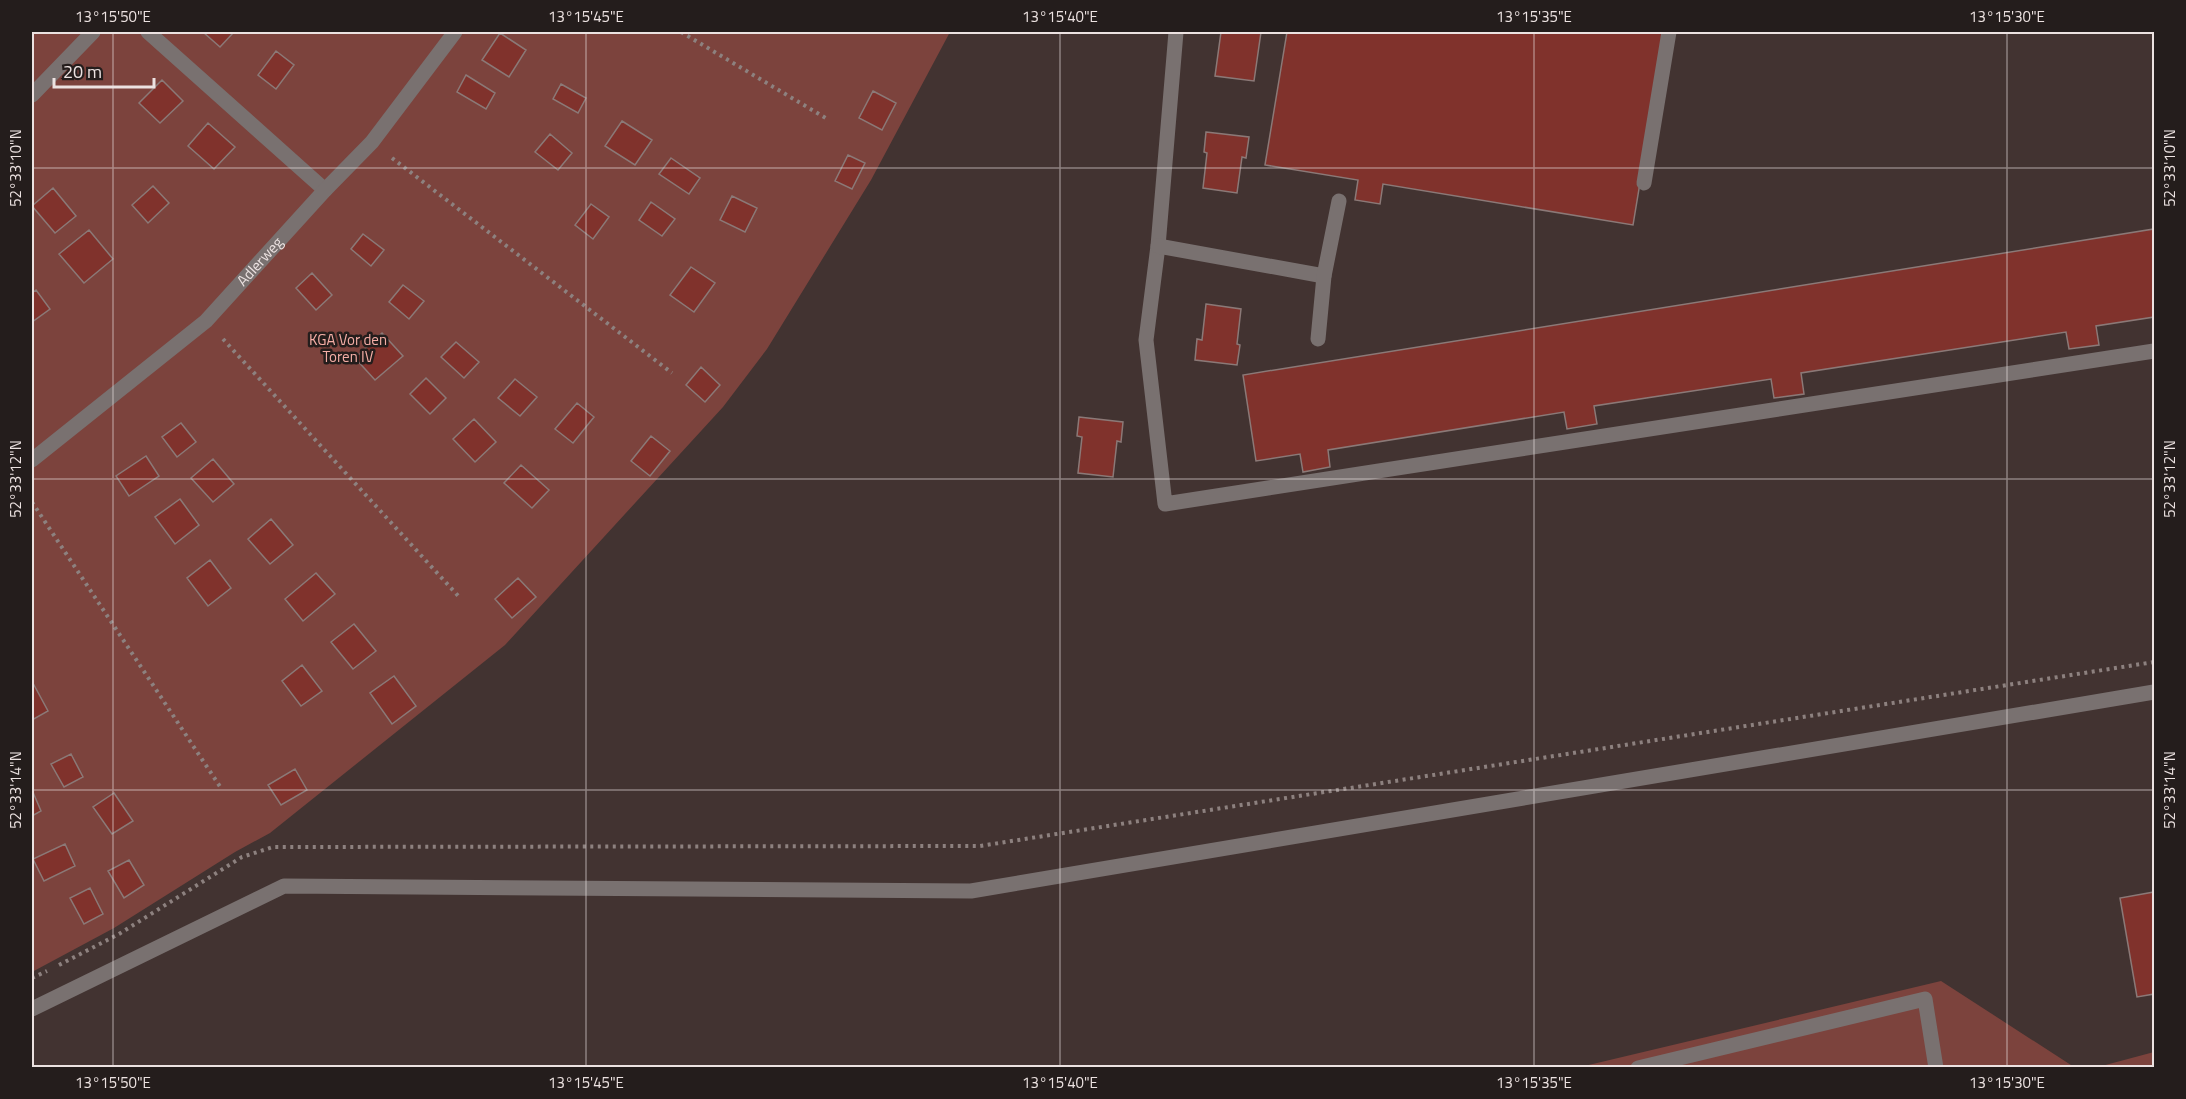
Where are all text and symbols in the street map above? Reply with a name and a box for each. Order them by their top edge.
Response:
text: 13°15'50"E [75,5,151,28]
text: 13°15'45"E [548,5,624,28]
text: 13°15'40"E [1022,5,1098,28]
text: 13°15'35"E [1496,5,1572,28]
text: 13°15'30"E [1969,5,2045,28]
scale bar [54,51,154,89]
text: 20 m [63,58,102,85]
text: 52°33'10"N [4,129,27,207]
text: 52°33'10"N [2158,129,2181,207]
street label: Adlerweg [231,231,288,291]
park label: KGA Vor den Toren IV [309,328,387,368]
text: 52°33'12"N [4,440,27,518]
text: 52°33'12"N [2158,440,2181,518]
text: 52°33'14"N [4,751,27,829]
text: 52°33'14"N [2158,751,2181,829]
text: 13°15'50"E [75,1071,151,1094]
text: 13°15'45"E [548,1071,624,1094]
text: 13°15'40"E [1022,1071,1098,1094]
text: 13°15'35"E [1496,1071,1572,1094]
text: 13°15'30"E [1969,1071,2045,1094]

